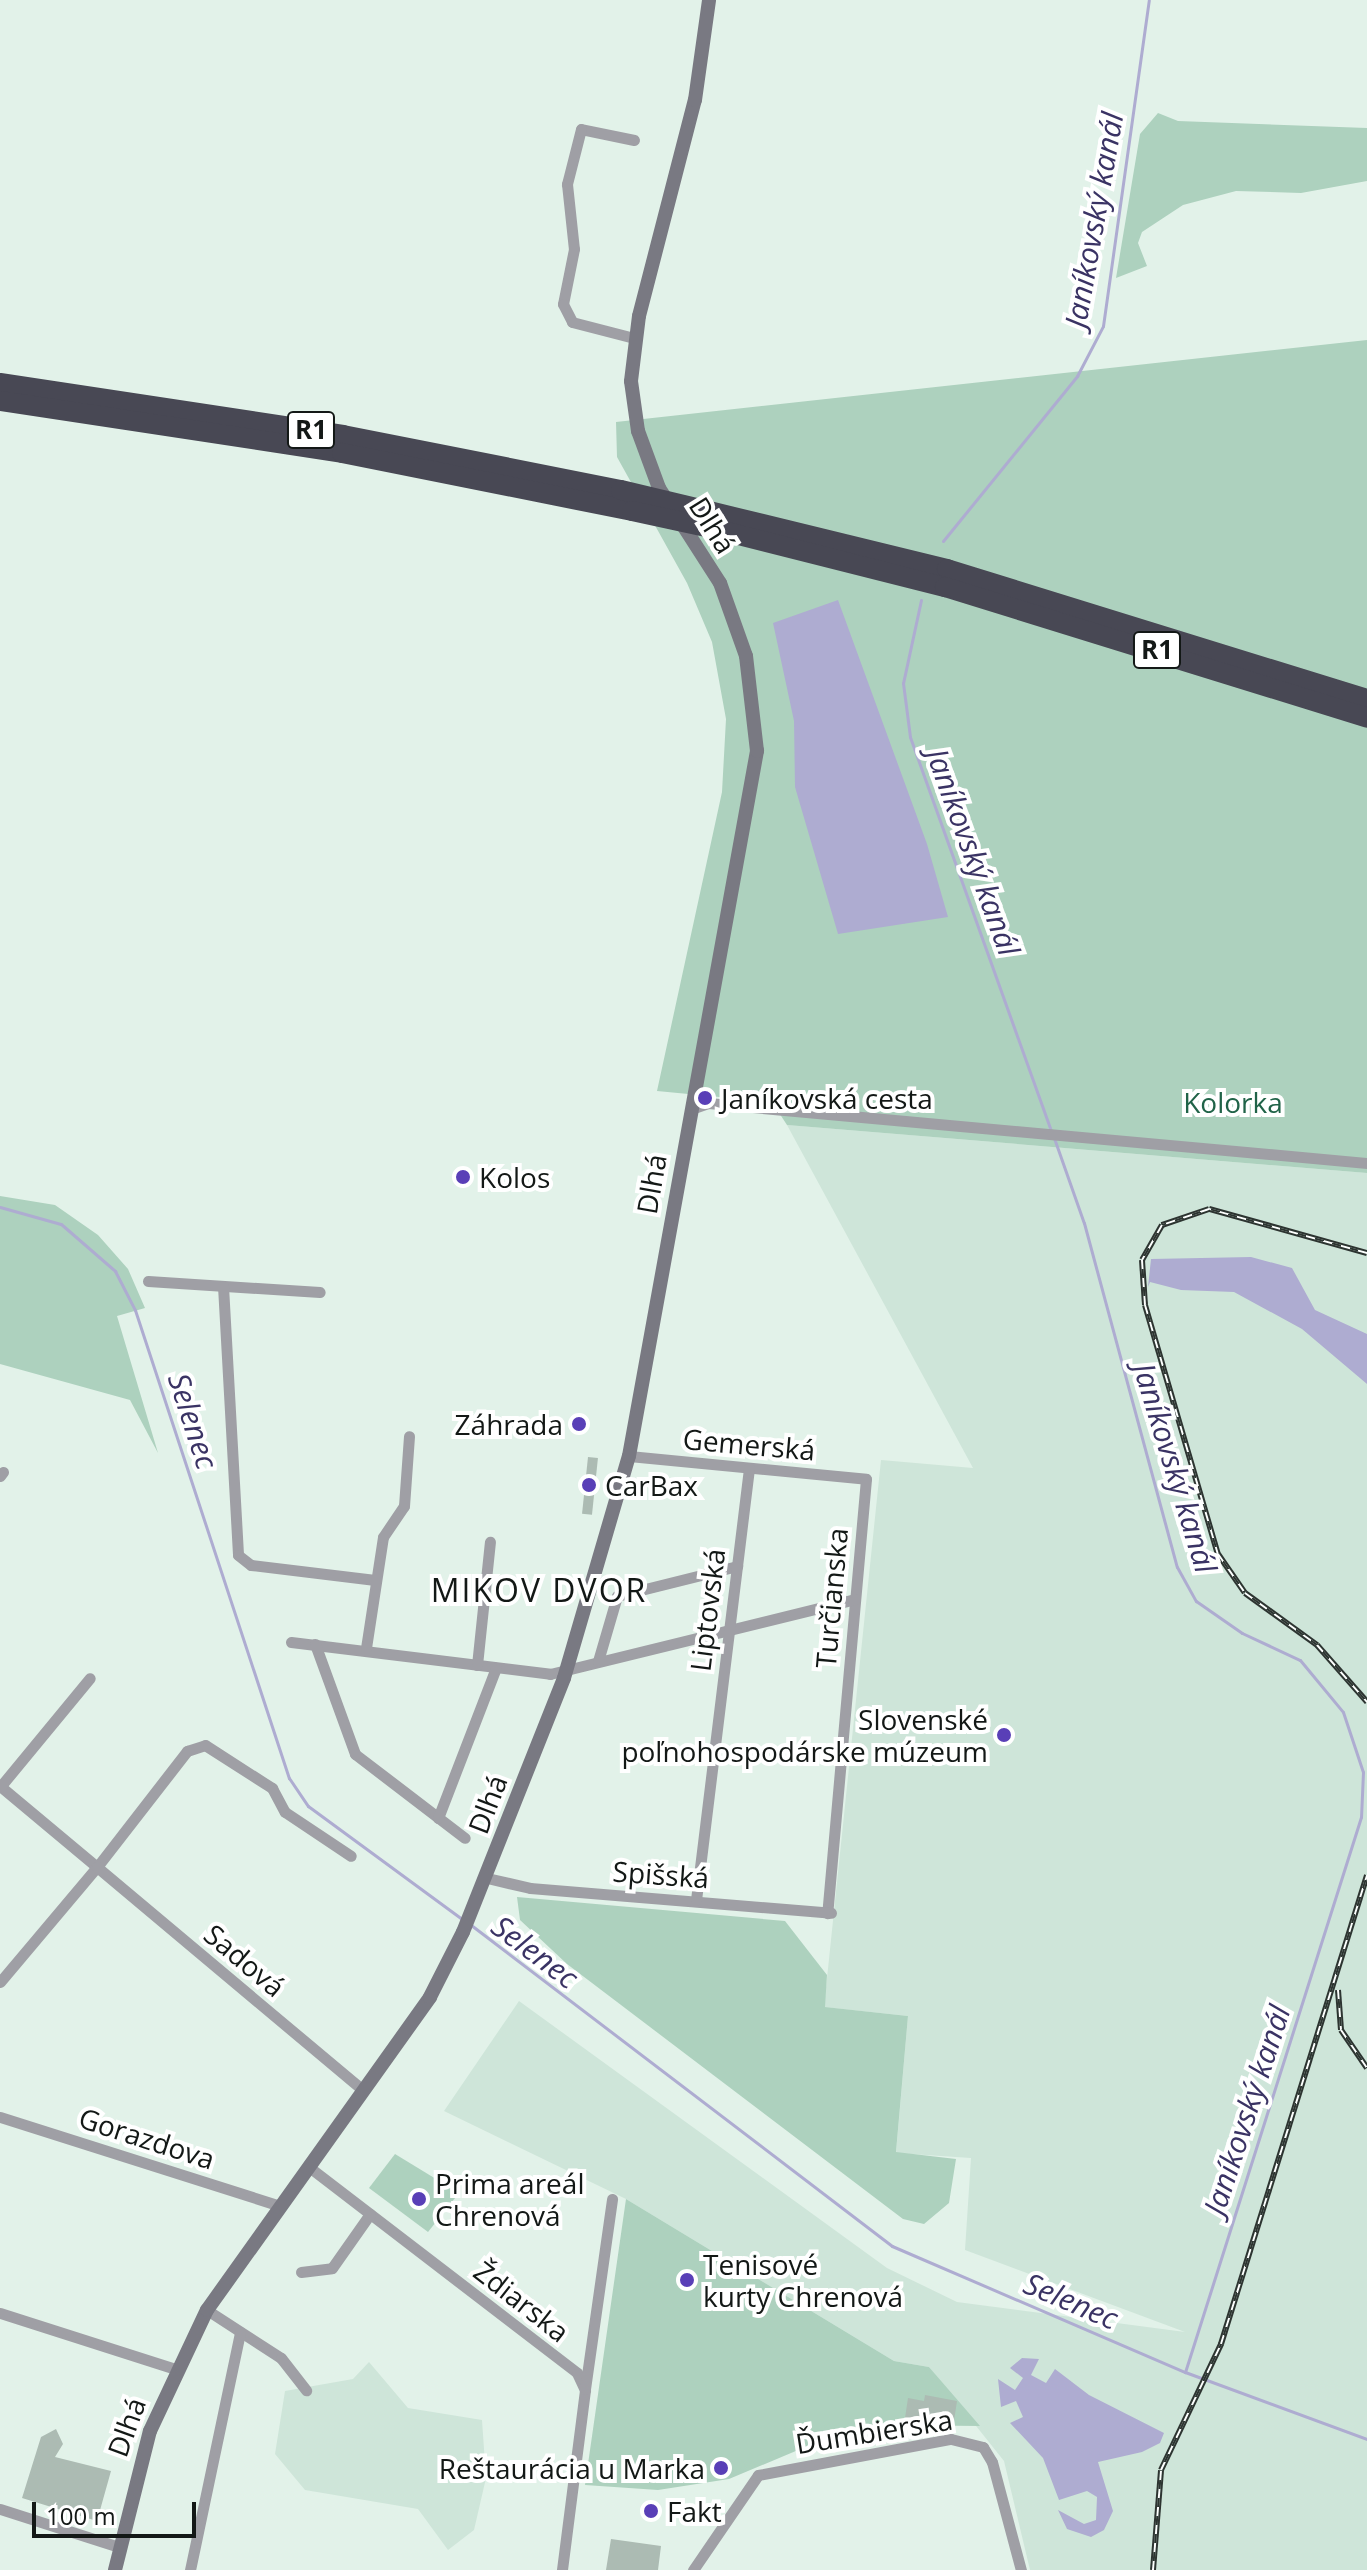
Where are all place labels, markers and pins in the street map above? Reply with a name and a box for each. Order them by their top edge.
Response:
place label: Janíkovská cesta [721,1081,933,1115]
marker: Janíkovská cesta [696,1089,714,1107]
place label: Kolos [479,1160,550,1194]
marker: Kolos [454,1168,472,1186]
place label: Záhrada [455,1407,563,1441]
marker: Záhrada [570,1415,588,1433]
place label: CarBax [605,1468,698,1502]
marker: CarBax [580,1476,598,1494]
place label: Slovenské poľnohospodárske múzeum [621,1702,988,1768]
marker: Slovenské poľnohospodárske múzeum [995,1726,1013,1744]
place label: Prima areál Chrenová [435,2166,584,2232]
marker: Prima areál Chrenová [410,2190,428,2208]
place label: Tenisové kurty Chrenová [703,2247,903,2313]
marker: Tenisové kurty Chrenová [678,2271,696,2289]
place label: Reštaurácia u Marka [439,2451,705,2485]
marker: Reštaurácia u Marka [712,2459,730,2477]
place label: Fakt [667,2494,722,2528]
marker: Fakt [642,2502,660,2520]

